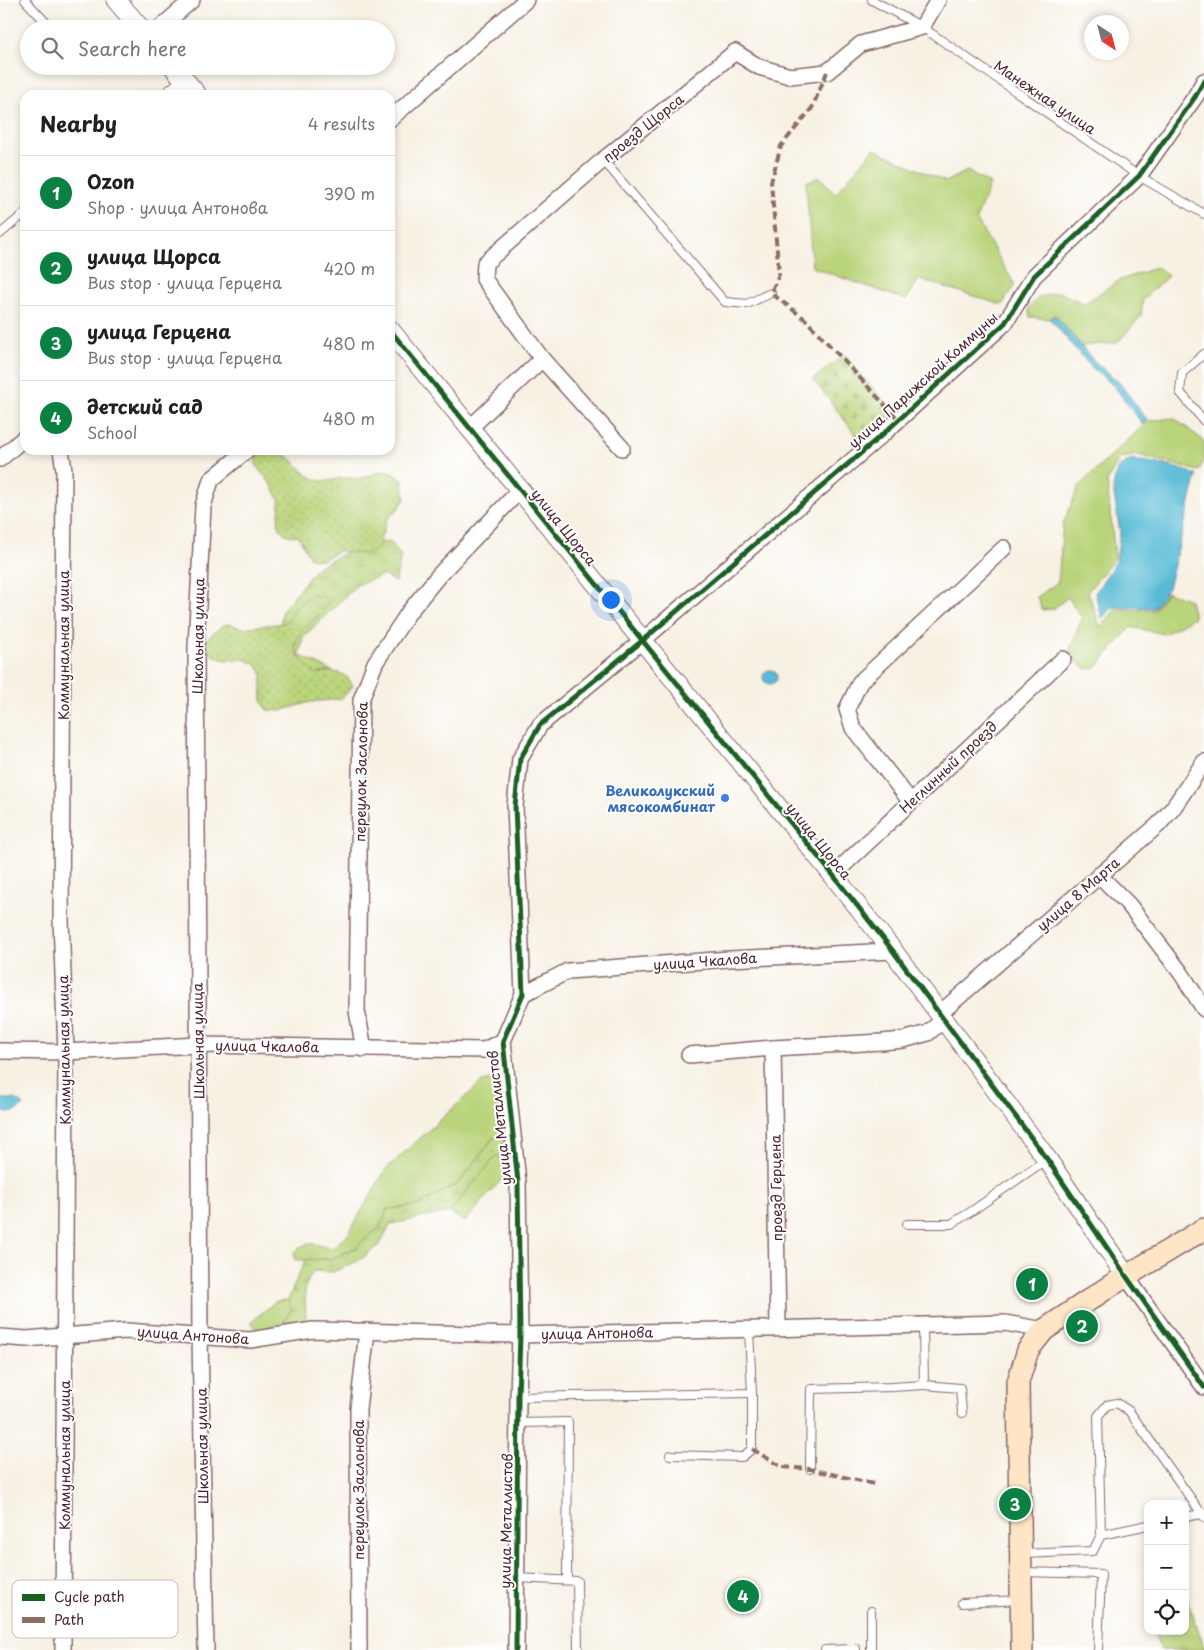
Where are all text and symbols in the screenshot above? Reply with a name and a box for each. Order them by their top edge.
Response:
north arrow [1084,15,1129,60]
search box [20,20,395,75]
icon: search [38,34,66,62]
text: Search here [78,34,187,62]
street label: Манежная улица [990,55,1100,139]
street label: проезд Щорса [598,88,688,167]
text: Nearby [40,107,117,139]
text: 4 results [308,111,375,135]
text: Ozon [87,167,135,195]
text: 1 [52,181,60,205]
text: 390 m [324,181,375,205]
text: Shop · улица Антонова [87,195,268,219]
text: улица Щорса [87,242,221,270]
text: 2 [50,256,62,280]
text: 420 m [324,256,375,280]
text: Bus stop · улица Герцена [87,270,282,294]
street label: улица Парижской Коммуны [844,307,1002,453]
text: улица Герцена [87,317,231,345]
text: 3 [51,331,61,355]
text: 480 m [323,331,375,355]
text: Bus stop · улица Герцена [87,345,282,369]
text: детский сад [87,392,203,420]
text: 4 [51,406,61,430]
text: 480 m [323,406,375,430]
text: School [87,420,137,444]
street label: улица Щорса [526,484,602,570]
street label: Коммунальная улица [53,570,74,720]
street label: Школьная улица [186,578,210,694]
your location [598,587,624,613]
street label: переулок Заслонова [349,702,373,842]
street label: Неглинный проезд [894,716,1002,818]
place label: Великолукский мясокомбинат [605,780,716,817]
marker: Великолукский мясокомбинат [719,792,731,804]
street label: улица Щорса [781,798,857,884]
street label: улица 8 Марта [1032,852,1124,936]
street label: улица Чкалова [652,947,758,975]
street label: Коммунальная улица [52,975,76,1125]
street label: Школьная улица [186,983,210,1099]
street label: улица Чкалова [215,1035,319,1057]
street label: улица Металлистов [481,1050,517,1186]
street label: проезд Герцена [765,1134,787,1242]
pin: 1 [1016,1265,1048,1303]
pin: 2 [1066,1307,1098,1345]
street label: улица Антонова [136,1321,250,1349]
street label: улица Антонова [541,1322,654,1344]
street label: Коммунальная улица [54,1380,75,1530]
street label: Школьная улица [190,1388,214,1504]
street label: переулок Заслонова [348,1420,369,1560]
street label: улица Металлистов [494,1453,518,1589]
pin: 3 [999,1485,1031,1523]
map controls [1144,1500,1189,1635]
button: + [1144,1500,1189,1545]
button: − [1144,1545,1189,1590]
pin: 4 [727,1577,759,1615]
legend [12,1580,178,1638]
text: Cycle path [54,1586,125,1607]
button: locate [1144,1590,1189,1635]
text: Path [54,1609,84,1630]

